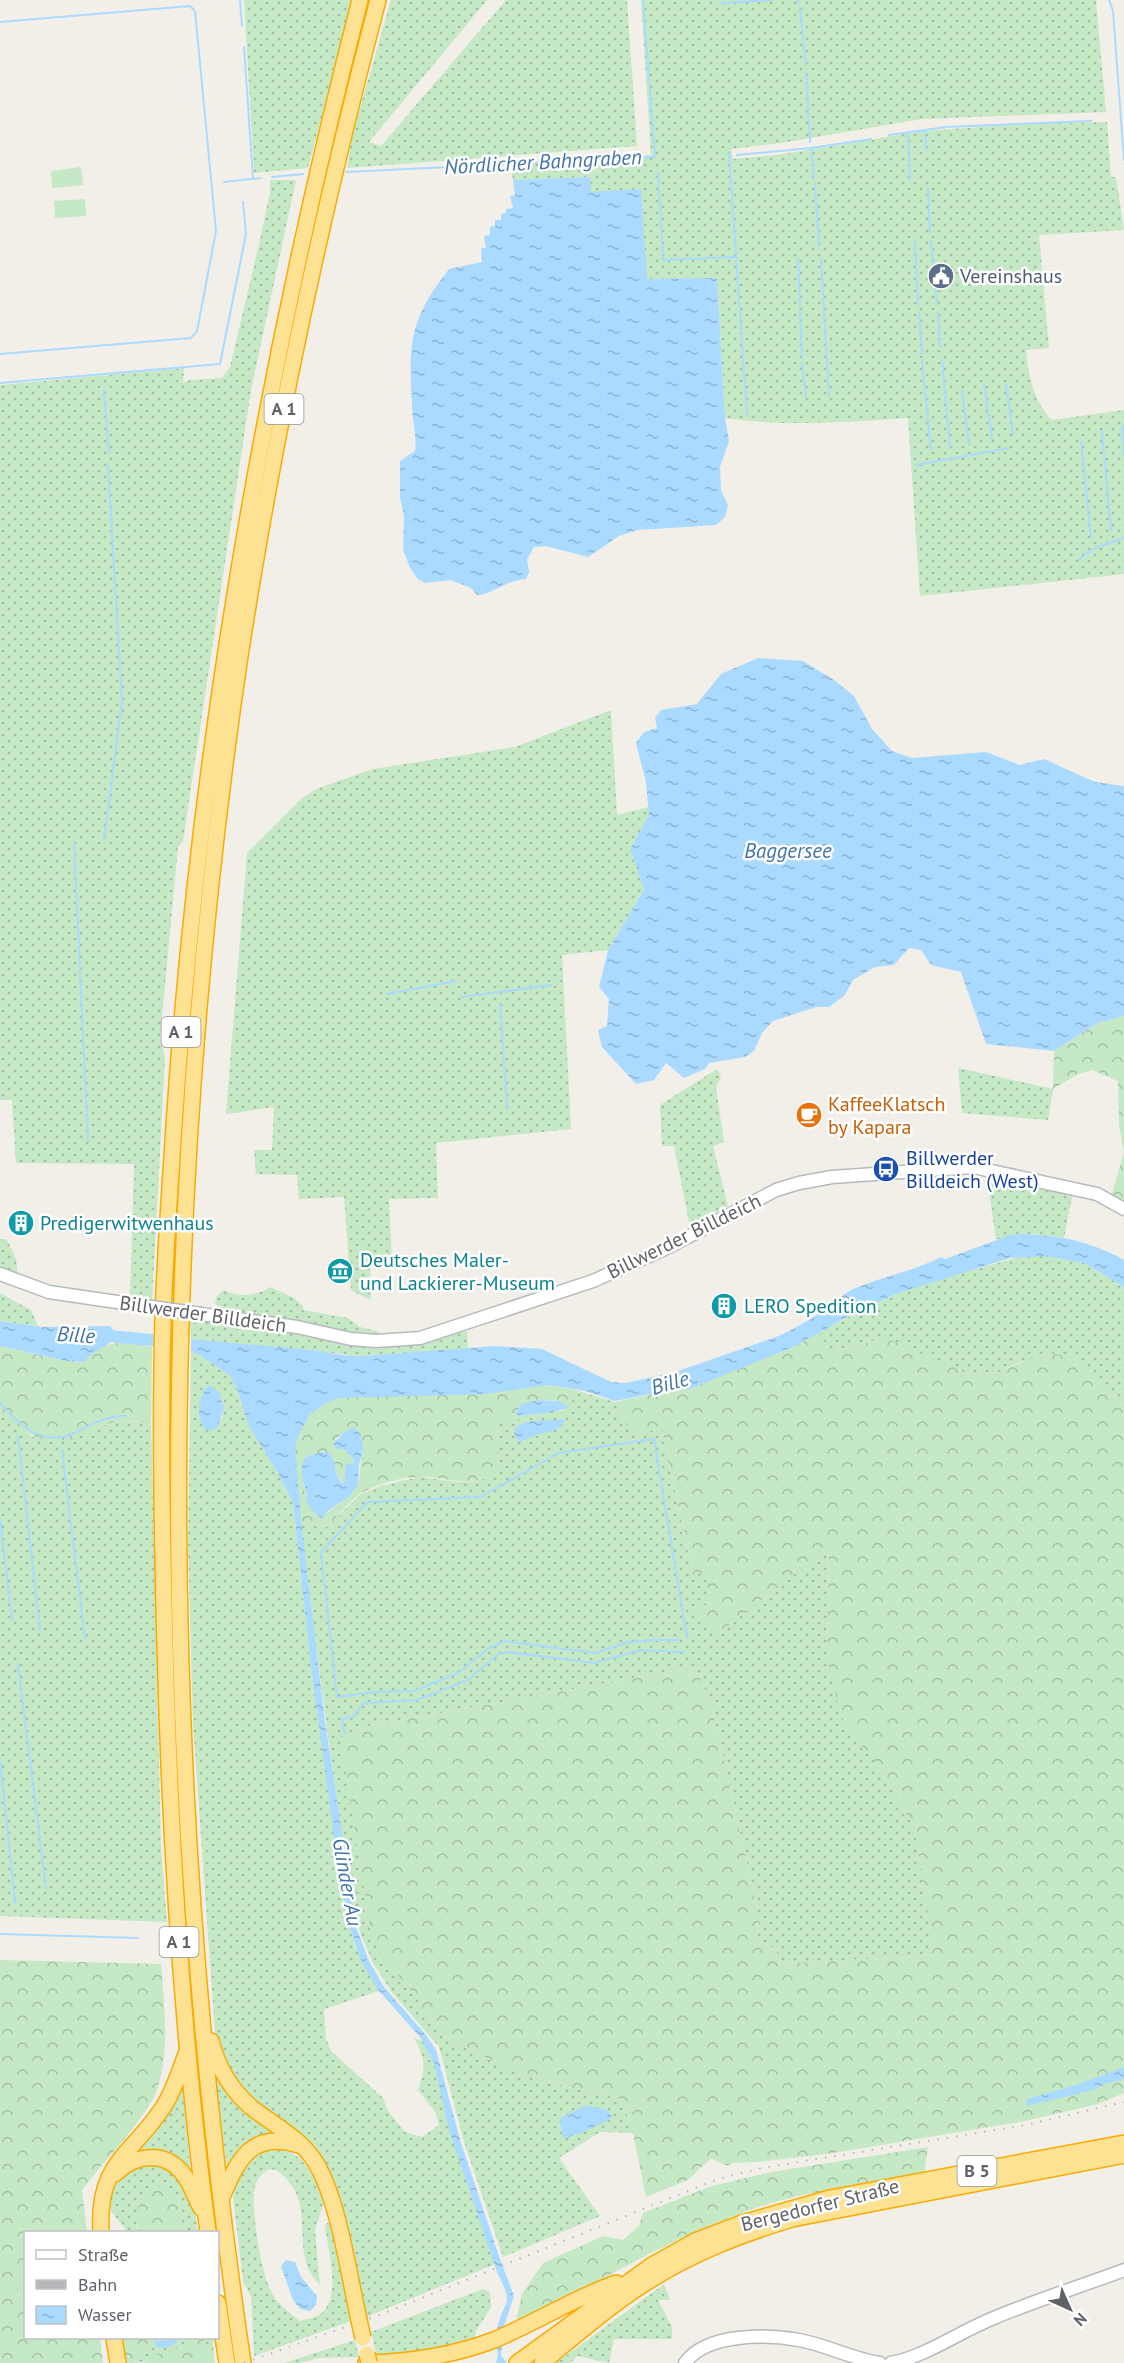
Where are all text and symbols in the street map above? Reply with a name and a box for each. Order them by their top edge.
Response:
water label: Nördlicher Bahngraben [443,143,643,180]
public building icon: Vereinshaus [926,261,956,291]
place label: Vereinshaus [959,263,1062,289]
road number: A 1 [264,394,304,424]
water label: Baggersee [744,837,832,864]
road number: A 1 [162,1017,201,1047]
place label: KaffeeKlatsch by Kapara [828,1091,945,1140]
cafe icon: KaffeeKlatsch by Kapara [794,1100,824,1130]
place label: Billwerder Billdeich (West) [906,1145,1039,1194]
bus stop icon: Billwerder Billdeich (West) [871,1154,901,1184]
street label: Billwerder Billdeich [603,1187,765,1285]
building icon: Predigerwitwenhaus [6,1208,36,1238]
place label: Predigerwitwenhaus [40,1210,214,1236]
place label: Deutsches Maler- und Lackierer-Museum [360,1247,555,1296]
museum icon: Deutsches Maler- und Lackierer-Museum [325,1256,355,1286]
street label: Billwerder Billdeich [118,1289,288,1339]
building icon: LERO Spedition [709,1291,739,1321]
place label: LERO Spedition [744,1293,877,1319]
water label: Bille [56,1320,96,1349]
water label: Bille [648,1364,692,1401]
water label: Glinder Au [326,1836,369,1928]
road number: A 1 [160,1927,198,1957]
road number: B 5 [958,2156,996,2186]
street label: Bergedorfer Straße [738,2173,902,2237]
legend [24,2231,219,2339]
text: Straße [78,2243,129,2266]
text: Bahn [78,2273,117,2296]
north arrow [1040,2279,1100,2339]
text: Wasser [78,2303,132,2326]
text: N [1070,2309,1091,2330]

